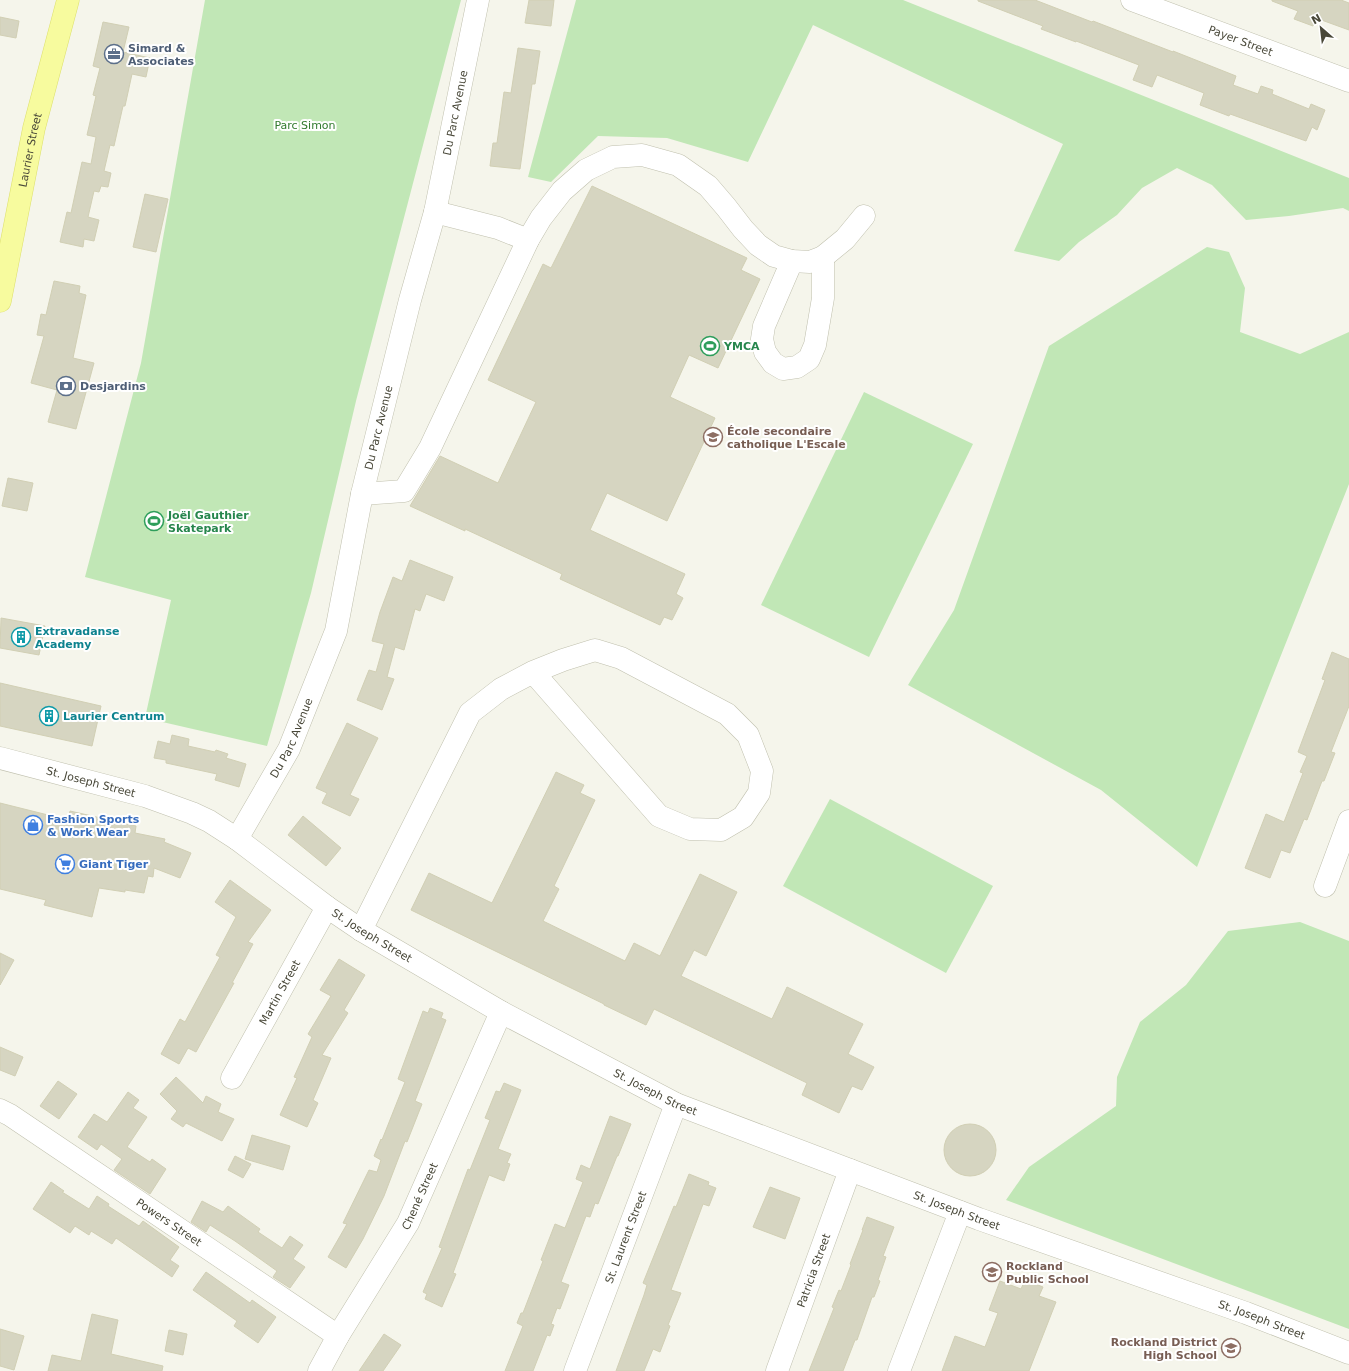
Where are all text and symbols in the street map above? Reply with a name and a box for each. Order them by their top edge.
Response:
north arrow [1301,8,1341,48]
text: N [1309,12,1324,28]
street label: Payer Street [1207,23,1275,59]
place label: Simard & Associates [128,42,195,68]
office icon: Simard & Associates [103,43,125,65]
street label: Du Parc Avenue [440,69,470,157]
street label: Laurier Street [16,111,44,188]
park label: Parc Simon [274,119,336,132]
sports icon: YMCA [699,335,721,357]
place label: YMCA [723,340,760,353]
bank icon: Desjardins [55,375,77,397]
place label: Desjardins [80,380,146,393]
street label: Du Parc Avenue [362,384,395,471]
place label: École secondaire catholique L'Escale [727,425,846,451]
school or university icon: École secondaire catholique L'Escale [702,426,724,448]
place label: Joël Gauthier Skatepark [167,509,249,535]
sports icon: Joël Gauthier Skatepark [143,510,165,532]
place label: Extravadanse Academy [35,625,119,651]
building icon: Extravadanse Academy [10,626,32,648]
street label: Du Parc Avenue [267,696,315,780]
building icon: Laurier Centrum [38,705,60,727]
place label: Laurier Centrum [63,710,165,723]
street label: St. Joseph Street [45,764,138,800]
place label: Fashion Sports & Work Wear [47,813,140,839]
shop icon: Fashion Sports & Work Wear [22,814,44,836]
supermarket icon: Giant Tiger [54,853,76,875]
place label: Giant Tiger [79,858,149,871]
street label: St. Joseph Street [329,906,415,965]
street label: Martin Street [256,957,303,1027]
street label: St. Joseph Street [611,1066,700,1118]
street label: Chené Street [399,1160,441,1232]
street label: St. Joseph Street [912,1188,1003,1233]
street label: St. Laurent Street [602,1189,649,1285]
street label: Powers Street [134,1196,205,1249]
street label: Patricia Street [794,1231,833,1309]
place label: Rockland Public School [1006,1260,1089,1286]
school or university icon: Rockland Public School [981,1261,1003,1283]
street label: St. Joseph Street [1217,1297,1308,1342]
place label: Rockland District High School [1111,1336,1217,1362]
school or university icon: Rockland District High School [1220,1337,1242,1359]

